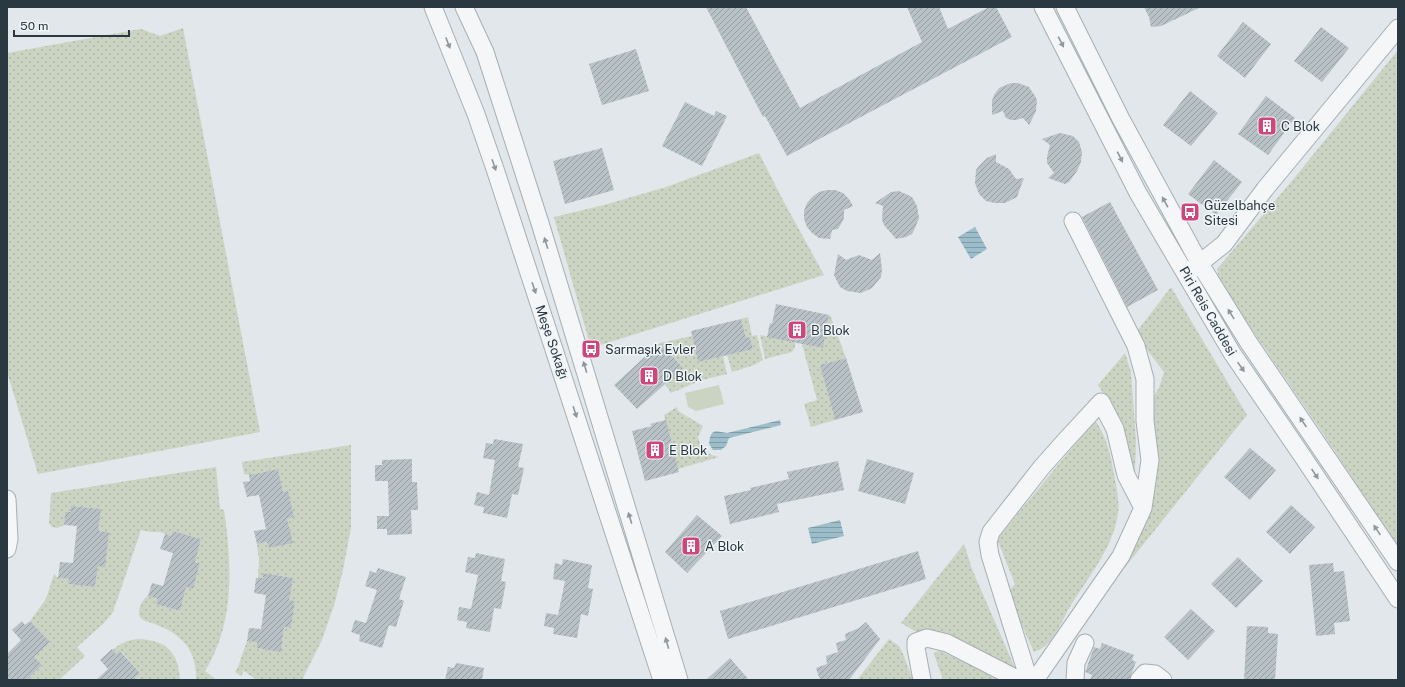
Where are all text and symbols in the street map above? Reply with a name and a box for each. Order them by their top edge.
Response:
scale bar [14,12,129,38]
text: 50 m [20,19,48,33]
one-way arrow [1058,36,1064,47]
one-way arrow [446,37,452,49]
building icon: C Blok [1256,115,1278,137]
place label: C Blok [1281,119,1320,134]
one-way arrow [1116,152,1123,163]
one-way arrow [491,159,497,171]
one-way arrow [1162,196,1169,208]
place label: Güzelbahçe Sitesi [1204,198,1275,228]
bus stop icon: Güzelbahçe Sitesi [1179,201,1201,223]
one-way arrow [543,236,549,248]
street label: Piri Reis Caddesi [1176,264,1240,358]
one-way arrow [531,283,537,295]
street label: Meşe Sokağı [532,303,572,381]
one-way arrow [1227,309,1235,319]
building icon: B Blok [786,319,808,341]
place label: B Blok [811,323,850,338]
bus stop icon: Sarmaşık Evler [580,338,602,360]
place label: Sarmaşık Evler [605,342,695,357]
one-way arrow [582,361,588,373]
one-way arrow [1237,361,1245,372]
building icon: D Blok [638,365,660,387]
place label: D Blok [663,369,702,384]
one-way arrow [572,406,578,418]
one-way arrow [1299,417,1307,428]
building icon: E Blok [644,439,666,461]
place label: E Blok [669,443,707,458]
one-way arrow [1311,469,1319,479]
one-way arrow [627,512,633,524]
one-way arrow [1373,524,1380,536]
building icon: A Blok [680,535,702,557]
place label: A Blok [705,539,744,554]
one-way arrow [664,636,670,648]

